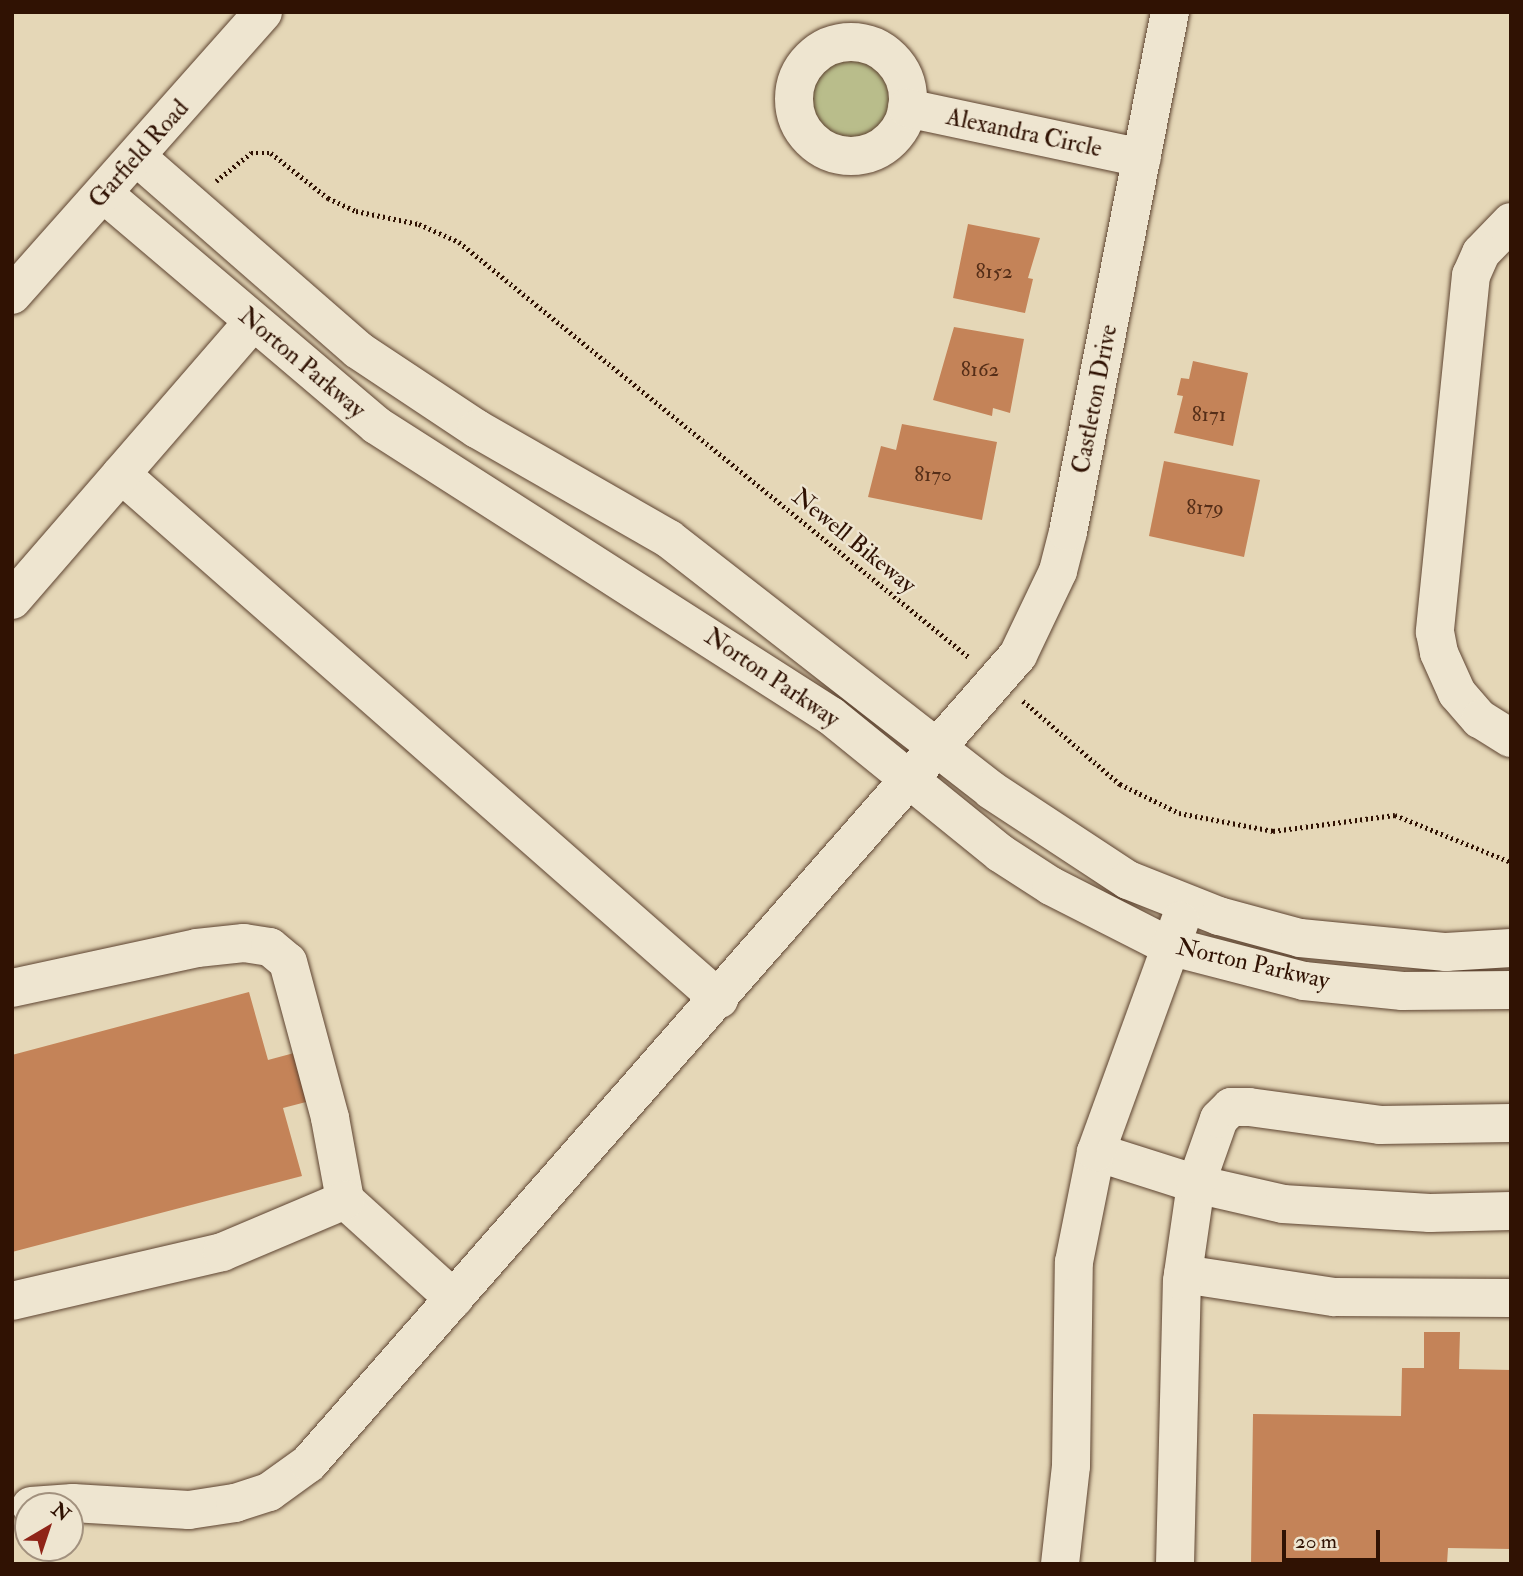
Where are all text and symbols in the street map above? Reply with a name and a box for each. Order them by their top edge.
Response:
street label: Garfield Road [83,94,195,214]
street label: Alexandra Circle [944,102,1104,164]
house number: 8152 [975,259,1013,285]
street label: Norton Parkway [233,302,371,424]
street label: Castleton Drive [1066,322,1124,476]
house number: 8162 [961,357,999,383]
house number: 8171 [1192,402,1226,428]
house number: 8170 [914,462,952,488]
street label: Newell Bikeway [786,482,922,600]
house number: 8179 [1186,495,1224,521]
street label: Norton Parkway [699,622,845,734]
street label: Norton Parkway [1174,932,1332,996]
north arrow [14,1492,84,1562]
text: N [47,1498,75,1527]
scale bar [1285,1516,1383,1560]
text: 20 m [1295,1528,1337,1555]

